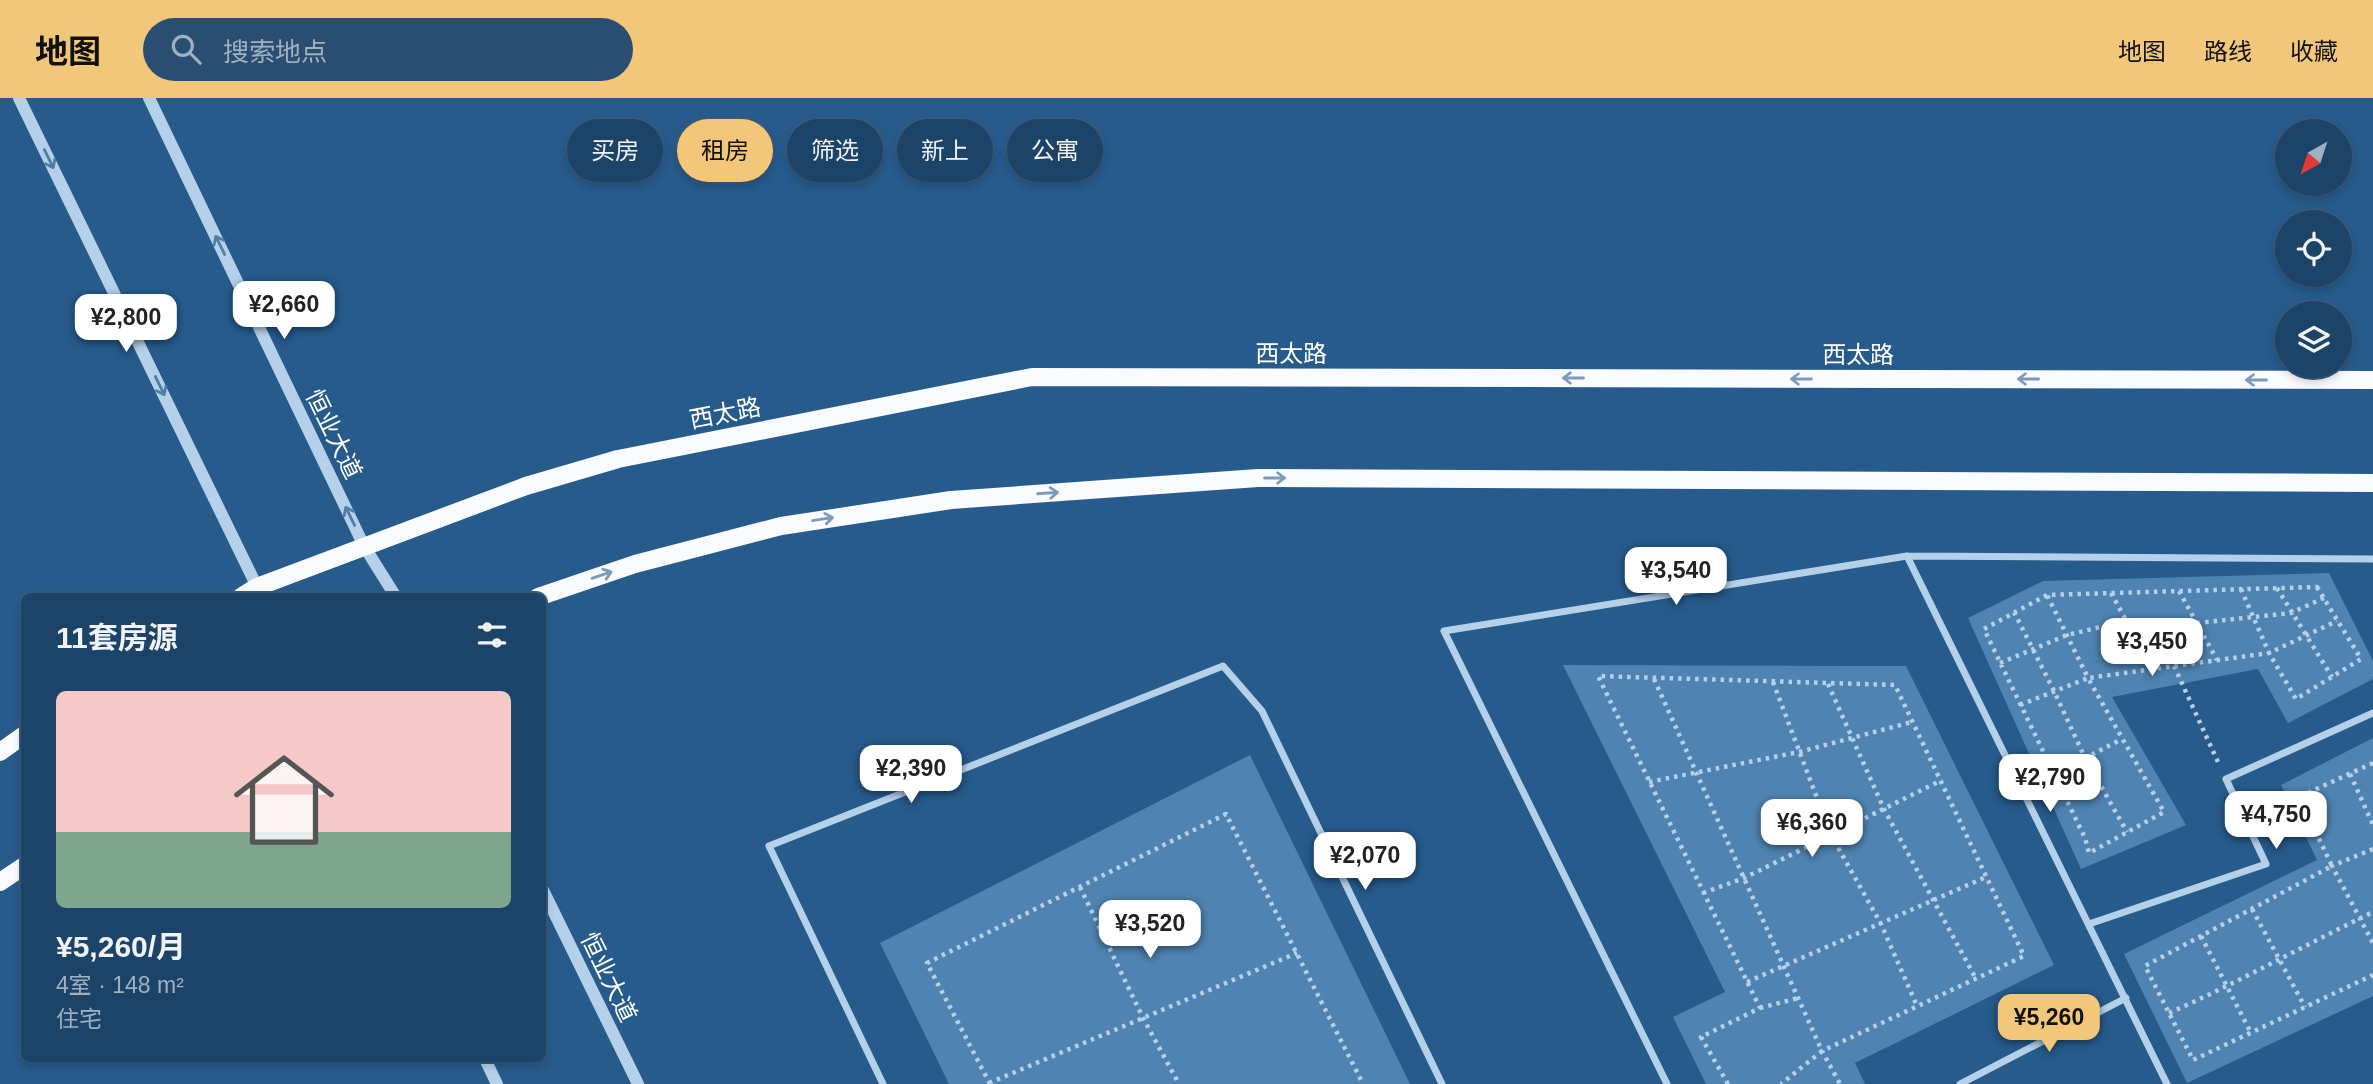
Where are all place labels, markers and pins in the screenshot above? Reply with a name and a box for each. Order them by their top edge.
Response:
pin: ¥2,660 [227,282,341,341]
pin: ¥2,800 [69,294,183,354]
pin: ¥3,540 [1619,547,1733,607]
pin: ¥3,450 [2095,618,2209,678]
pin: ¥2,390 [854,746,968,805]
pin: ¥2,790 [1993,754,2107,814]
pin: ¥4,750 [2219,792,2333,851]
pin: ¥6,360 [1755,800,1869,859]
pin: ¥2,070 [1308,832,1422,892]
pin: ¥3,520 [1093,900,1207,960]
pin: ¥5,260 [1992,995,2106,1054]

